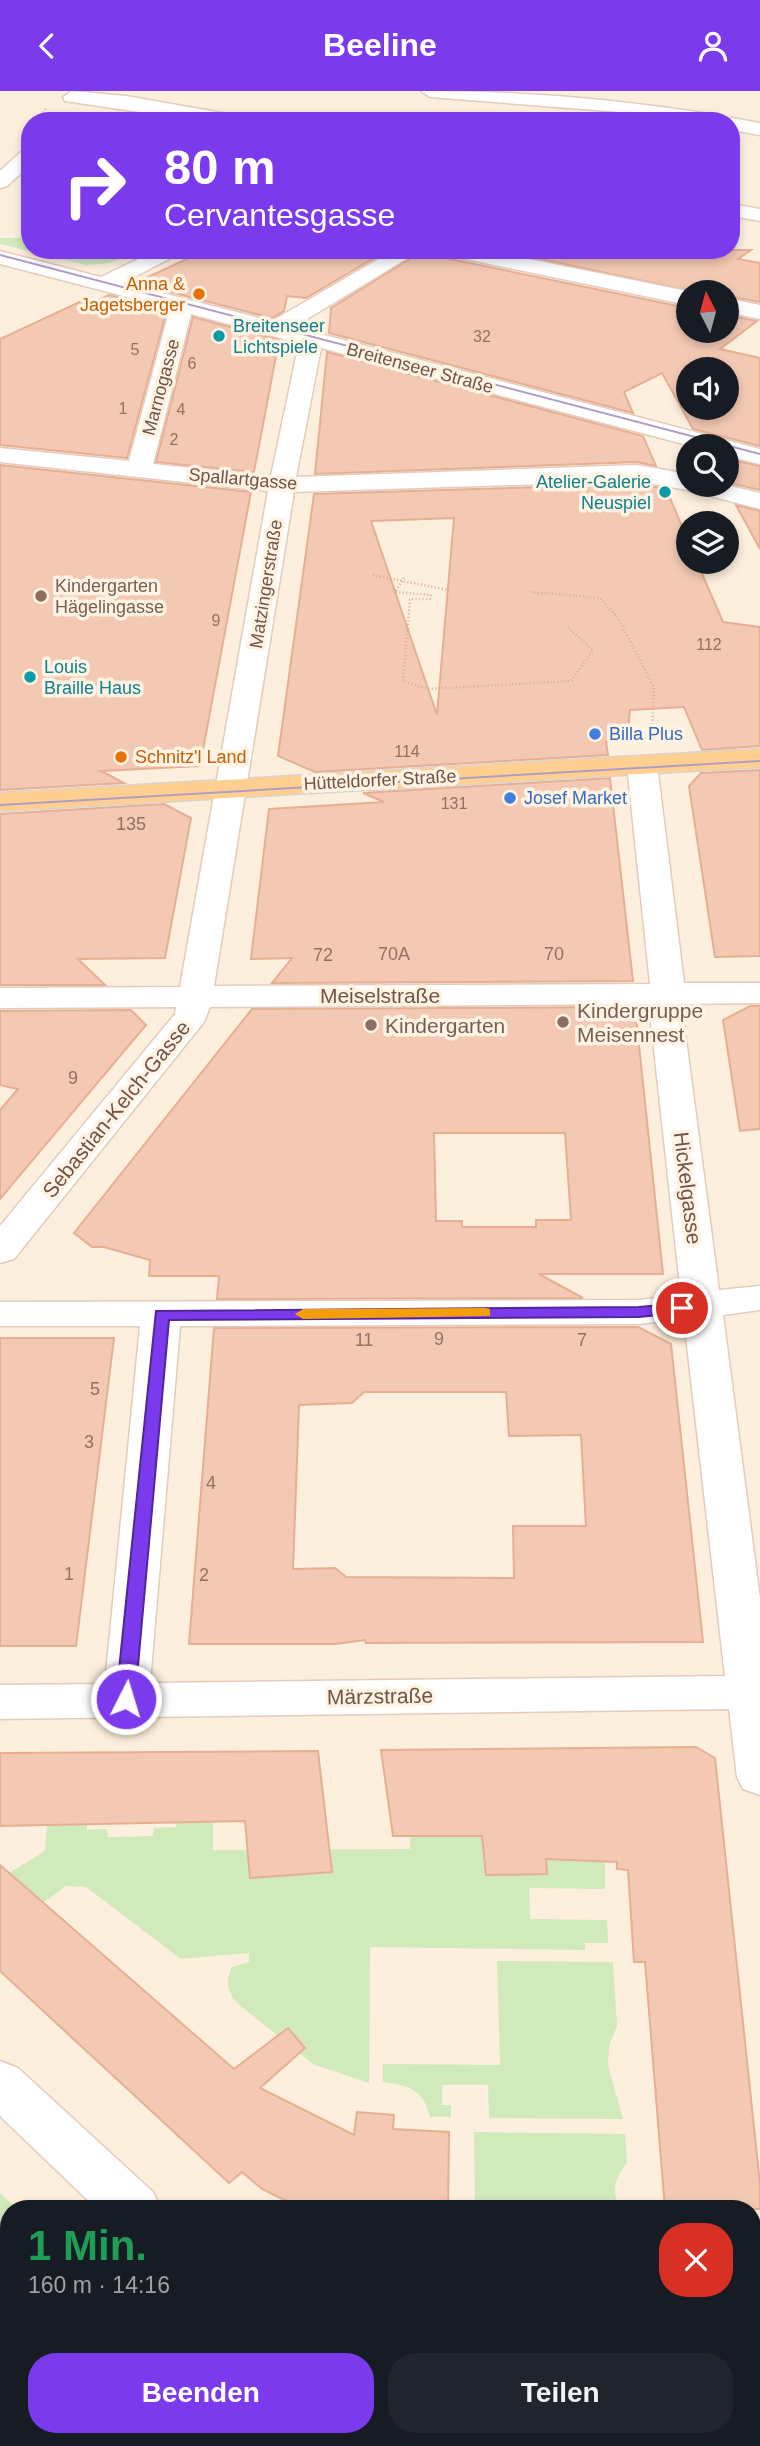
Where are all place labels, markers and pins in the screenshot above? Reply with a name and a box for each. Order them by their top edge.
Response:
place label: Anna & Jagetsberger [80,274,185,315]
marker: Anna & Jagetsberger [191,286,207,302]
place label: Breitenseer Lichtspiele [233,316,325,357]
marker: Breitenseer Lichtspiele [211,328,227,344]
place label: Atelier-Galerie Neuspiel [536,472,651,513]
marker: Atelier-Galerie Neuspiel [657,484,673,500]
place label: Kindergarten Hägelingasse [55,576,164,617]
marker: Kindergarten Hägelingasse [33,588,49,604]
place label: Louis Braille Haus [44,657,141,698]
marker: Louis Braille Haus [22,669,38,685]
place label: Billa Plus [609,724,683,744]
marker: Billa Plus [587,726,603,742]
place label: Schnitz'l Land [135,747,247,767]
marker: Schnitz'l Land [113,749,129,765]
place label: Josef Market [524,788,627,808]
marker: Josef Market [502,790,518,806]
place label: Kindergruppe Meisennest [577,999,703,1046]
place label: Kindergarten [385,1014,505,1037]
marker: Kindergruppe Meisennest [555,1014,571,1030]
marker: Kindergarten [363,1017,379,1033]
pin [652,1278,712,1338]

